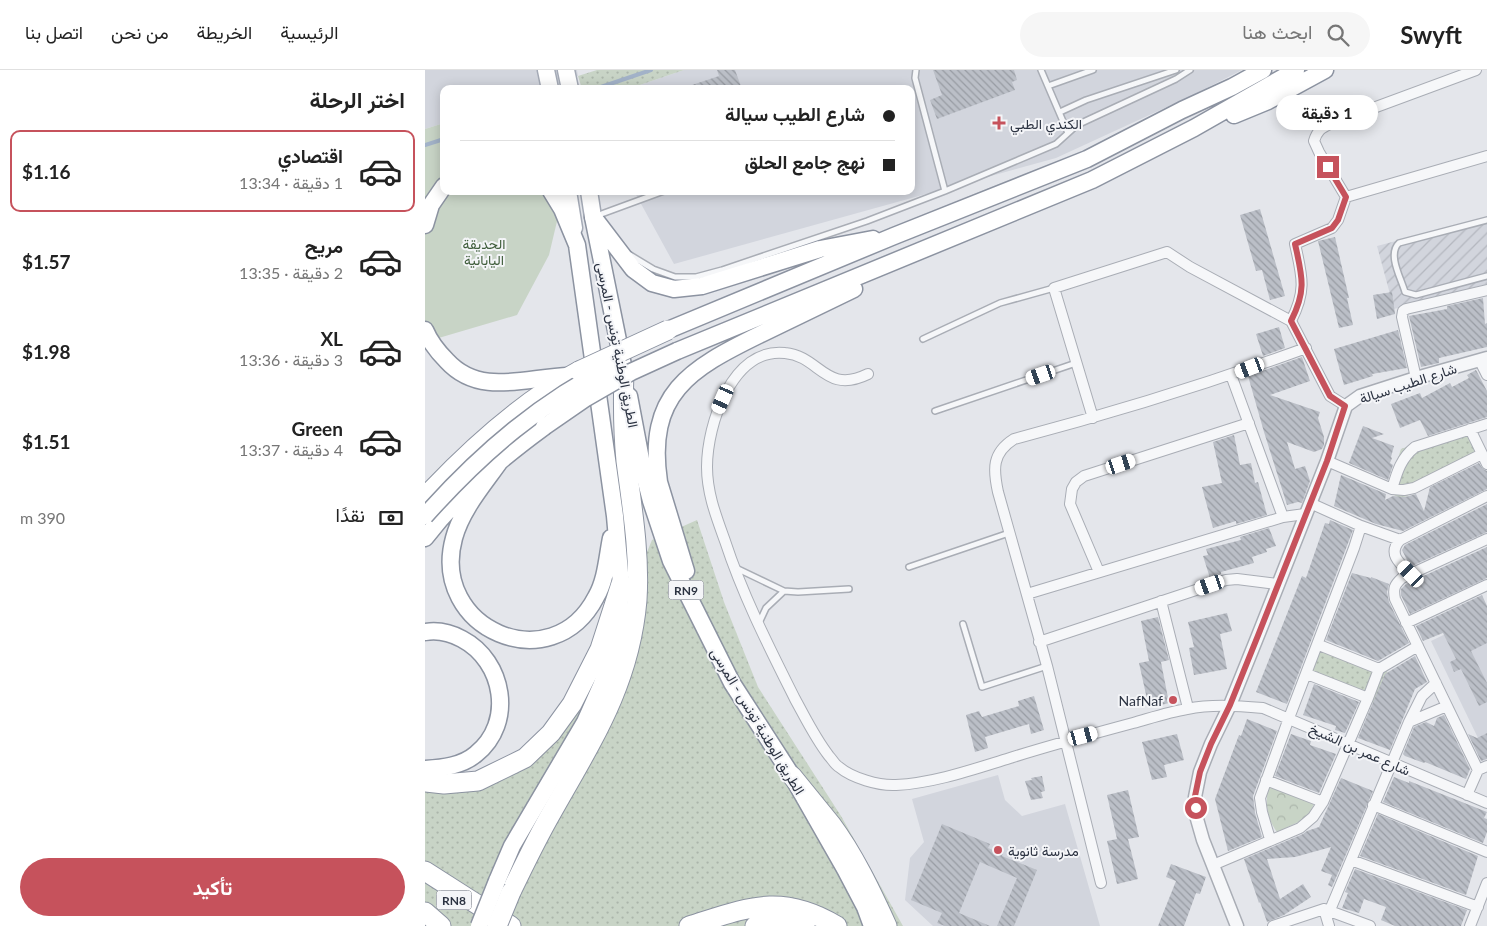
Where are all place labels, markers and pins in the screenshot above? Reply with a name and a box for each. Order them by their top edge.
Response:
place label: الكندي الطبي [1010,115,1082,136]
marker: الكندي الطبي [992,116,1006,130]
place label: NafNaf [1119,692,1163,709]
marker: NafNaf [1167,694,1179,706]
place label: مدرسة ثانوية [1008,842,1079,860]
marker: مدرسة ثانوية [992,844,1004,856]

